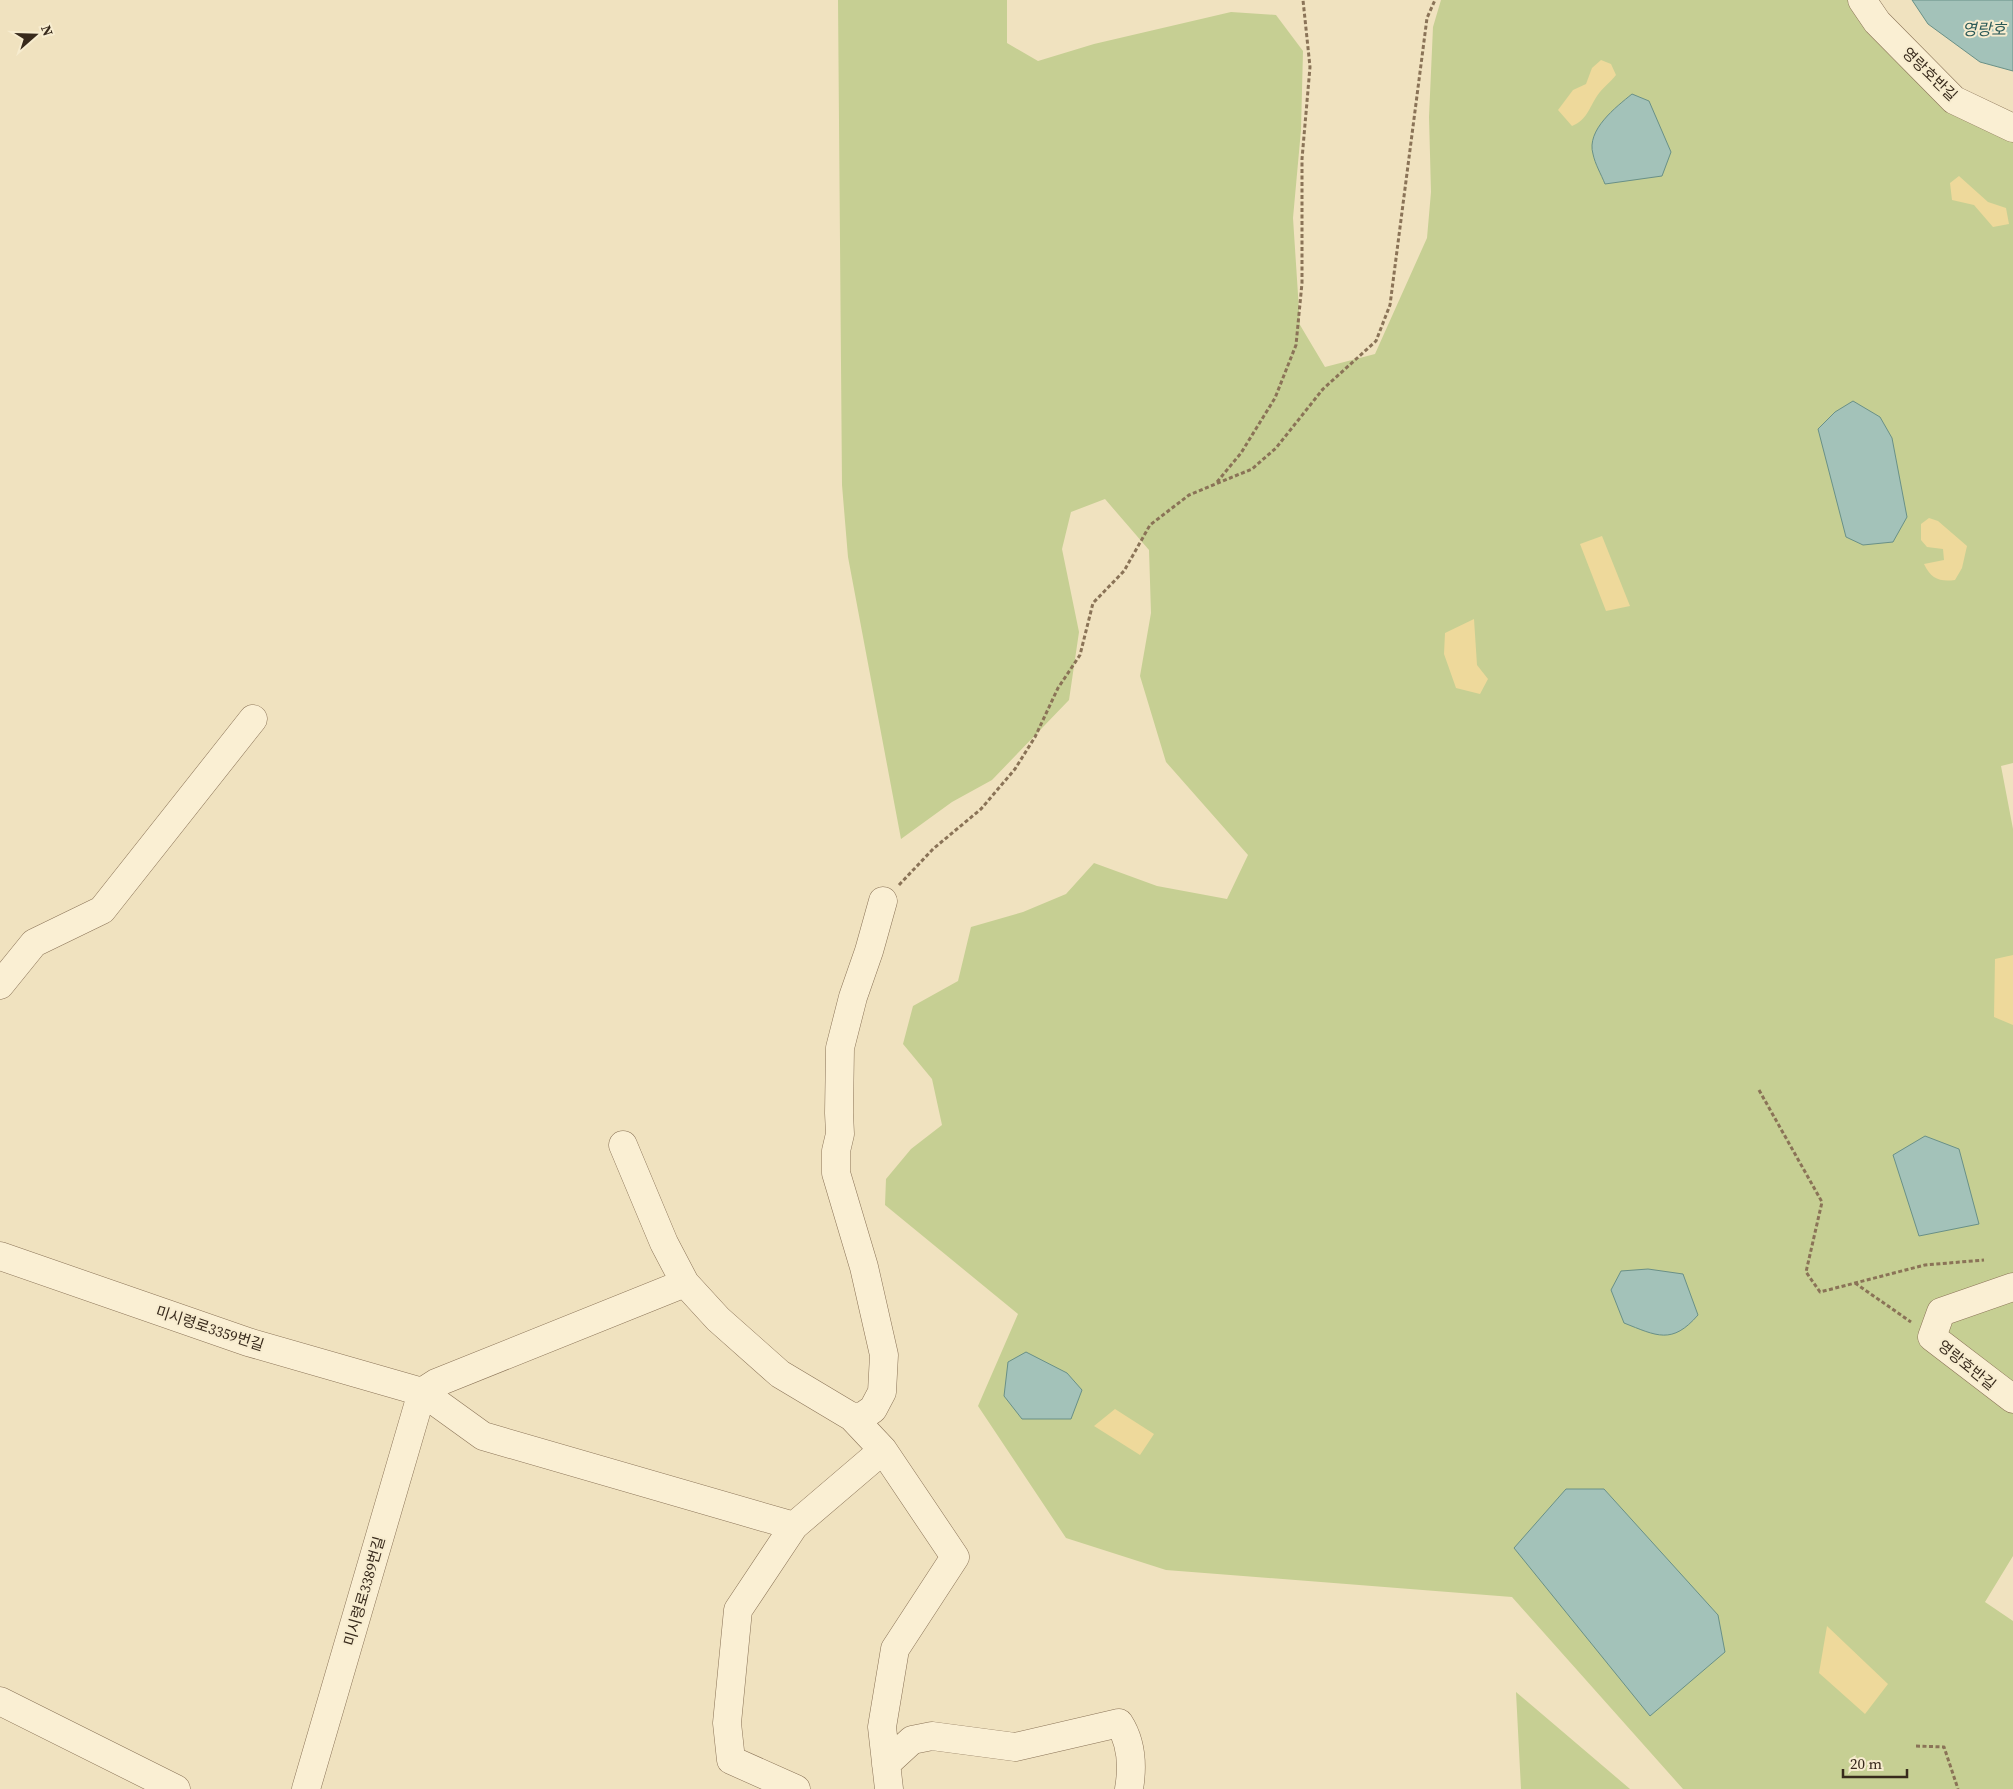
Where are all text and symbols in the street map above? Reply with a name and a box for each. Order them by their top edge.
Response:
north arrow [10,10,60,60]
water label: 영랑호 [1962,18,2007,40]
text: N [36,22,58,39]
street label: 영랑호반길 [1898,42,1962,106]
street label: 미시령로3359번길 [153,1301,267,1355]
street label: 영랑호반길 [1934,1335,2000,1395]
street label: 미시령로3389번길 [338,1534,390,1648]
scale bar [1843,1746,1907,1778]
text: 20 m [1850,1753,1882,1774]

